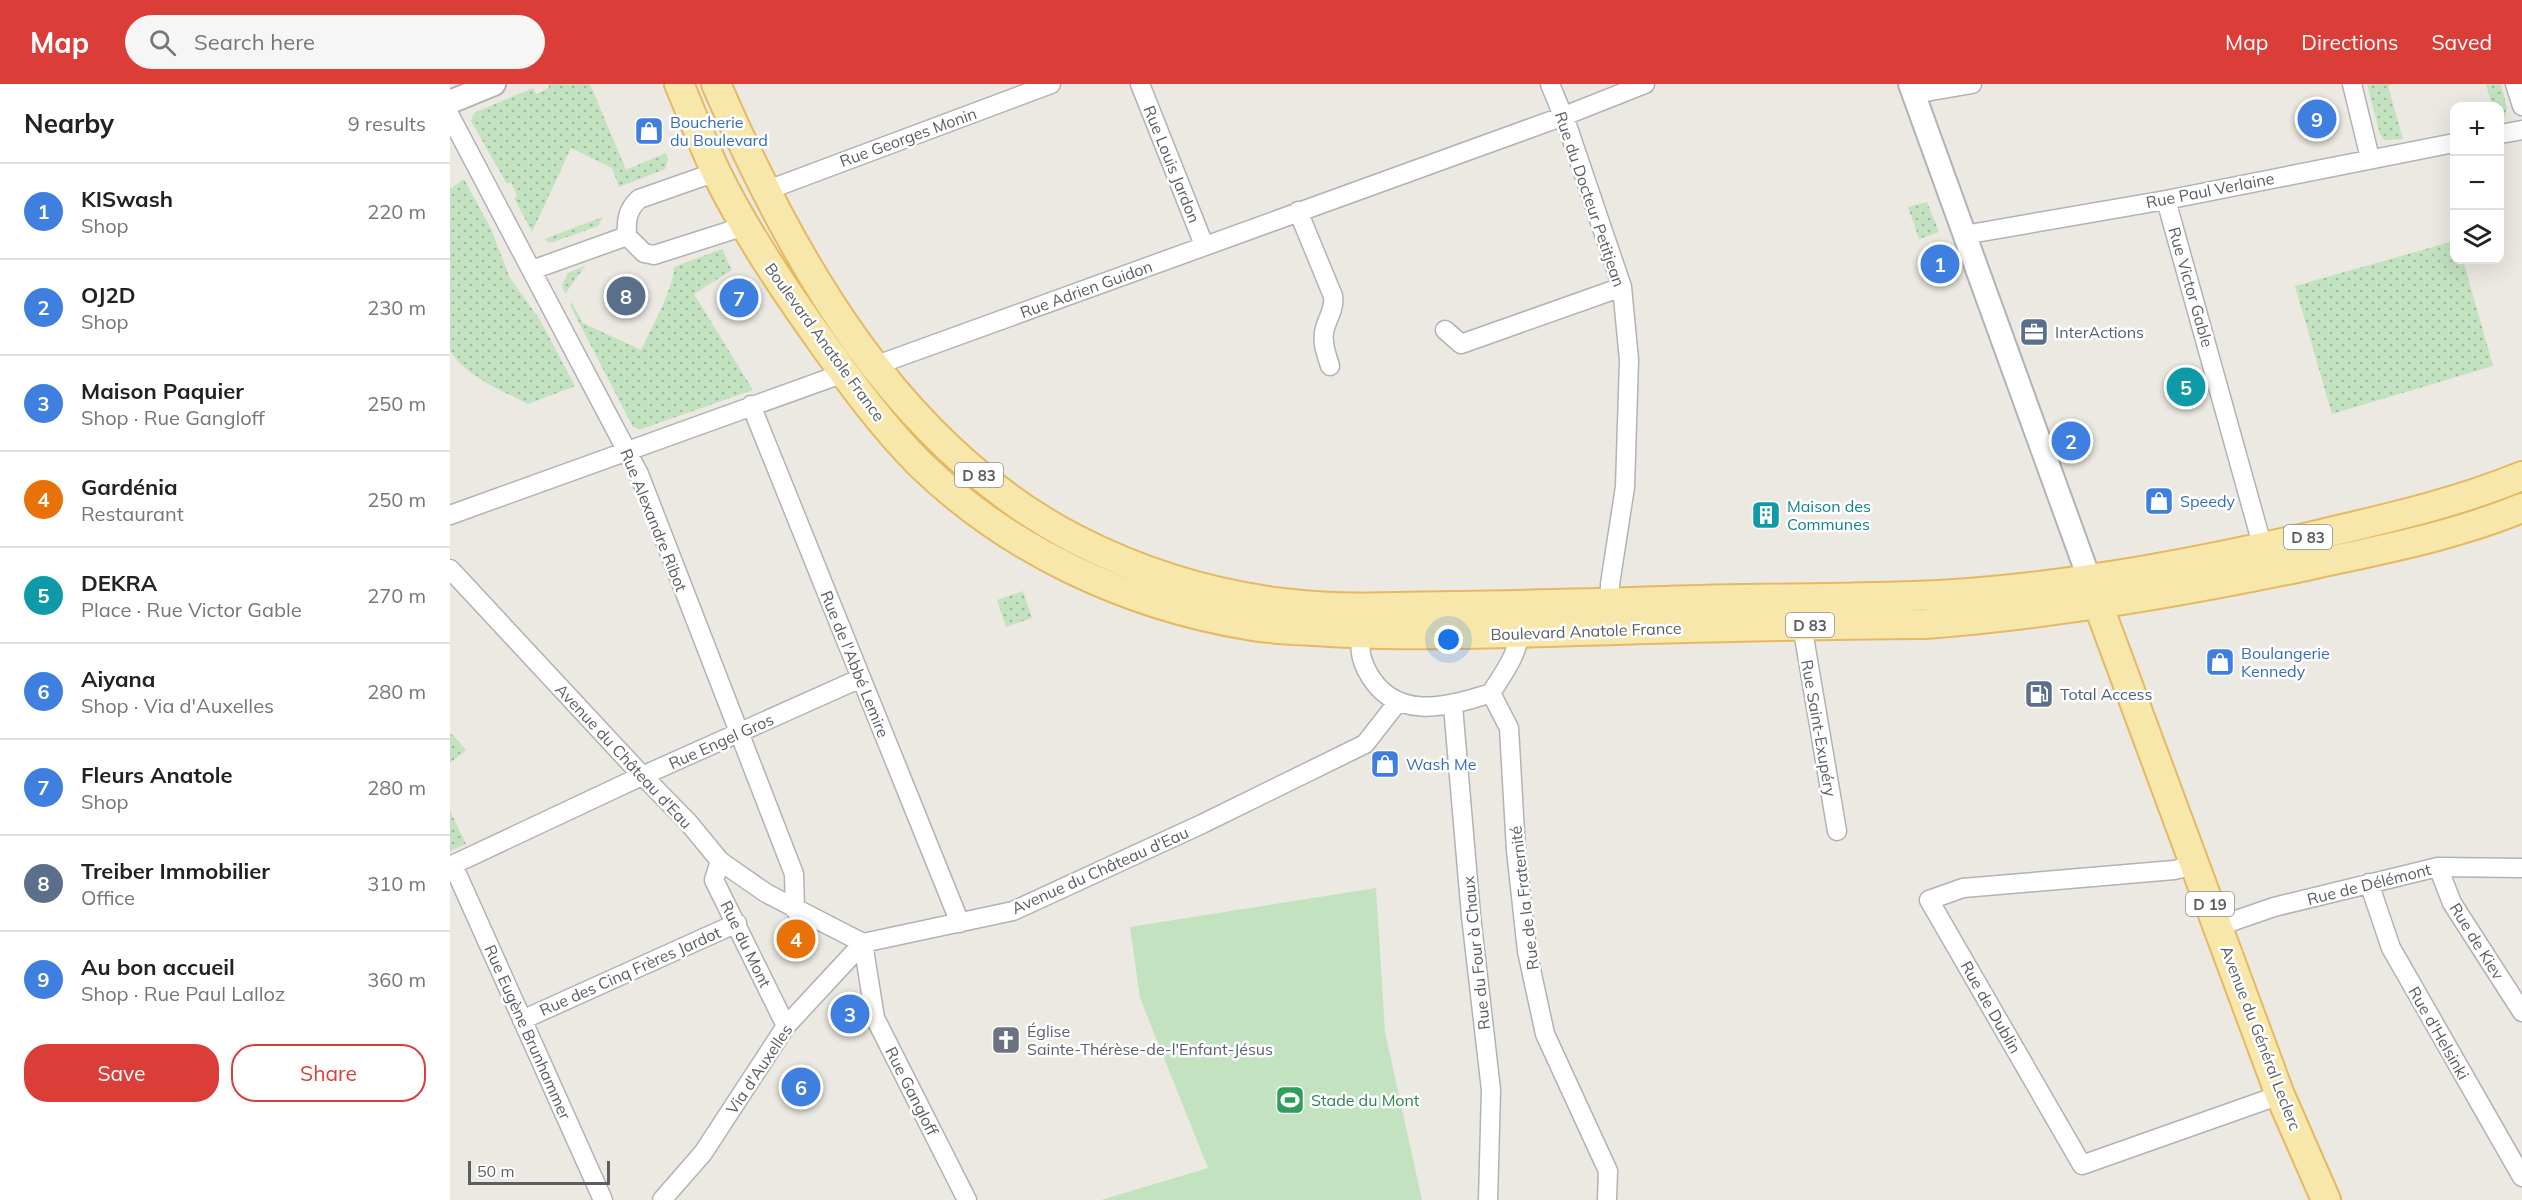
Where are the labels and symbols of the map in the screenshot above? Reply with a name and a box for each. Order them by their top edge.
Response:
pin: 9 [2298,96,2336,141]
street label: Rue Louis Jardon [1139,102,1205,226]
street label: Rue Georges Monin [837,103,979,171]
street label: Rue du Docteur Petitjean [1551,109,1629,289]
place label: Boucherie du Boulevard [670,112,768,150]
shop icon: Boucherie du Boulevard [633,115,665,147]
street label: Rue Paul Verlaine [2144,168,2276,212]
street label: Rue Victor Gable [2164,225,2218,349]
pin: 1 [1920,242,1960,286]
street label: Rue Adrien Guidon [1017,256,1155,322]
street label: Boulevard Anatole France [761,259,889,425]
pin: 8 [606,274,645,318]
pin: 7 [720,276,758,320]
office icon: InterActions [2018,316,2050,348]
place label: InterActions [2055,322,2144,342]
pin: 5 [2166,364,2206,410]
pin: 2 [2052,418,2090,464]
street label: Rue Alexandre Ribot [616,446,692,595]
road number: D 83 [955,463,1003,487]
shop icon: Speedy [2143,485,2175,517]
place label: Speedy [2180,491,2236,511]
place label: Maison des Communes [1787,496,1871,534]
building icon: Maison des Communes [1750,499,1782,531]
road number: D 83 [2284,525,2332,549]
street label: Rue de l'Abbé Lemire [816,588,894,740]
road number: D 83 [1786,613,1834,637]
street label: Boulevard Anatole France [1490,618,1682,644]
your location [1434,625,1463,654]
place label: Boulangerie Kennedy [2241,643,2330,681]
shop icon: Boulangerie Kennedy [2204,646,2236,678]
street label: Rue Saint-Exupéry [1797,658,1841,798]
fuel station icon: Total Access [2023,678,2055,710]
street label: Avenue du Château d'Eau [551,679,697,833]
place label: Total Access [2060,684,2153,704]
street label: Rue Engel Gros [665,709,777,773]
shop icon: Wash Me [1369,748,1401,780]
place label: Wash Me [1406,754,1476,774]
street label: Avenue du Château d'Eau [1009,822,1191,918]
street label: Rue de la Fraternité [1505,825,1543,971]
street label: Rue de Délémont [2305,859,2433,909]
street label: Rue du Four à Chaux [1458,875,1494,1031]
road number: D 19 [2186,892,2234,916]
street label: Rue du Mont [716,897,776,991]
street label: Rue de Kiev [2446,899,2509,983]
pin: 4 [776,916,816,962]
street label: Rue des Cinq Frères Jardot [536,922,724,1020]
street label: Rue Eugène Brunhammer [480,941,576,1123]
street label: Avenue du Général Leclerc [2217,943,2306,1133]
street label: Rue de Dublin [1956,957,2026,1057]
street label: Rue d'Helsinki [2404,983,2474,1083]
pin: 3 [830,992,870,1036]
street label: Via d'Auxelles [722,1020,796,1118]
place label: Église Sainte-Thérèse-de-l'Enfant-Jésus [1027,1021,1273,1059]
church icon: Église Sainte-Thérèse-de-l'Enfant-Jésus [990,1024,1022,1056]
street label: Rue Gangloff [881,1043,943,1139]
pin: 6 [782,1064,820,1110]
sports icon: Stade du Mont [1274,1084,1306,1116]
place label: Stade du Mont [1311,1090,1420,1110]
scale bar [468,1158,610,1186]

